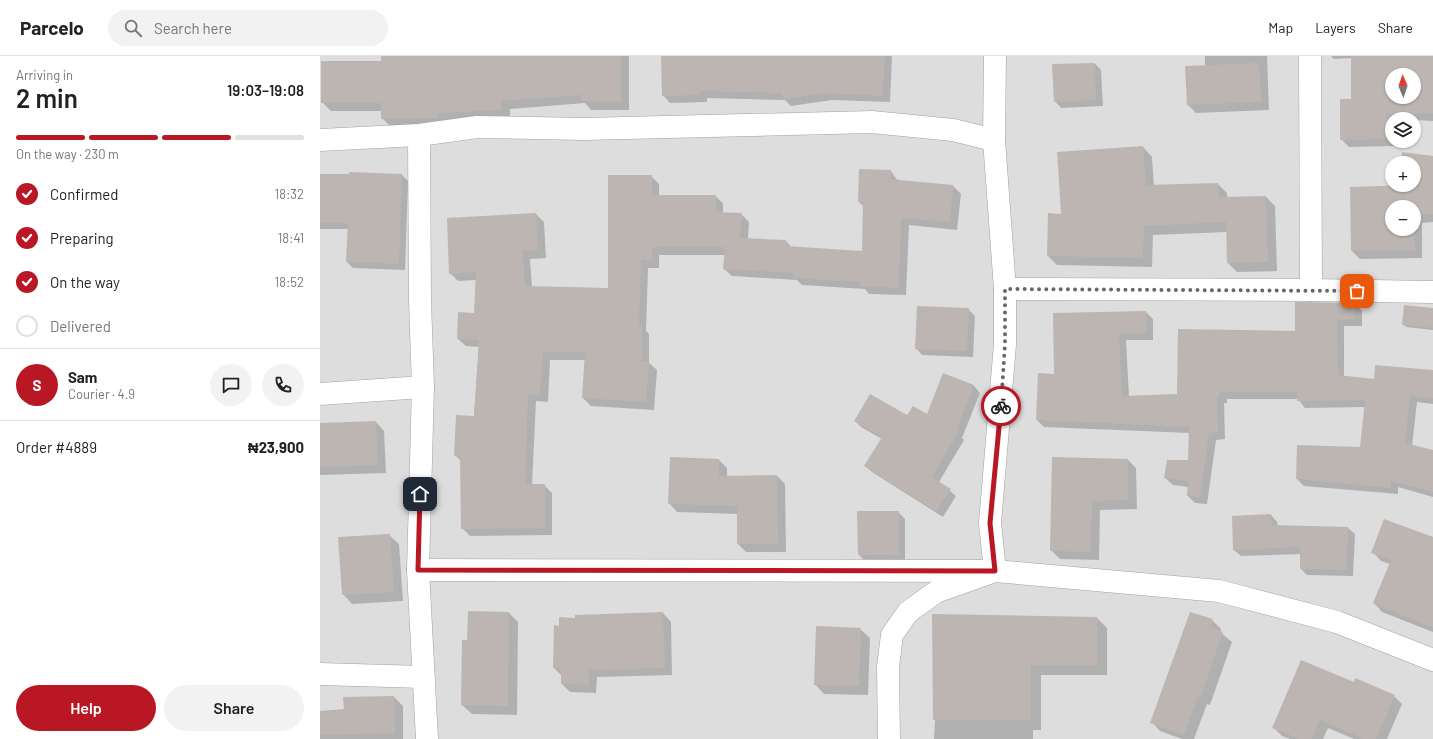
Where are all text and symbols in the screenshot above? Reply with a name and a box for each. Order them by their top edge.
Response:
search box [108,10,388,46]
text: Parcelo [20,16,84,39]
icon: search [122,17,144,39]
text: Search here [154,19,232,37]
text: Map [1268,19,1293,36]
text: Layers [1315,19,1356,36]
text: Share [1378,19,1413,36]
text: Arriving in [16,67,73,83]
north arrow [1385,68,1421,104]
map controls [1385,68,1421,236]
text: 19:03–19:08 [227,81,304,99]
text: 2 min [16,82,78,113]
button: layers [1385,112,1421,148]
text: On the way · 230 m [16,146,119,162]
button: + [1385,156,1421,192]
icon: check [16,183,38,205]
text: Confirmed [50,185,118,203]
text: 18:32 [275,186,304,202]
button: − [1385,200,1421,236]
icon: check [16,227,38,249]
text: Preparing [50,229,114,247]
text: 18:41 [278,230,304,246]
icon: check [16,271,38,293]
text: On the way [50,273,120,291]
text: 18:52 [275,274,304,290]
pin [1340,274,1374,308]
icon: bag [1346,280,1368,302]
text: Delivered [50,317,111,335]
button: chat [210,364,252,406]
button: phone [262,364,304,406]
text: Sam [68,368,97,386]
text: S [33,376,41,394]
text: Courier · 4.9 [68,386,135,402]
courier [981,386,1021,426]
icon: bike [990,395,1012,417]
text: Order #4889 [16,438,97,456]
text: ₦23,900 [248,438,304,456]
pin [403,477,437,511]
icon: home [409,483,431,505]
button: Help [16,685,156,731]
button: Share [164,685,304,731]

